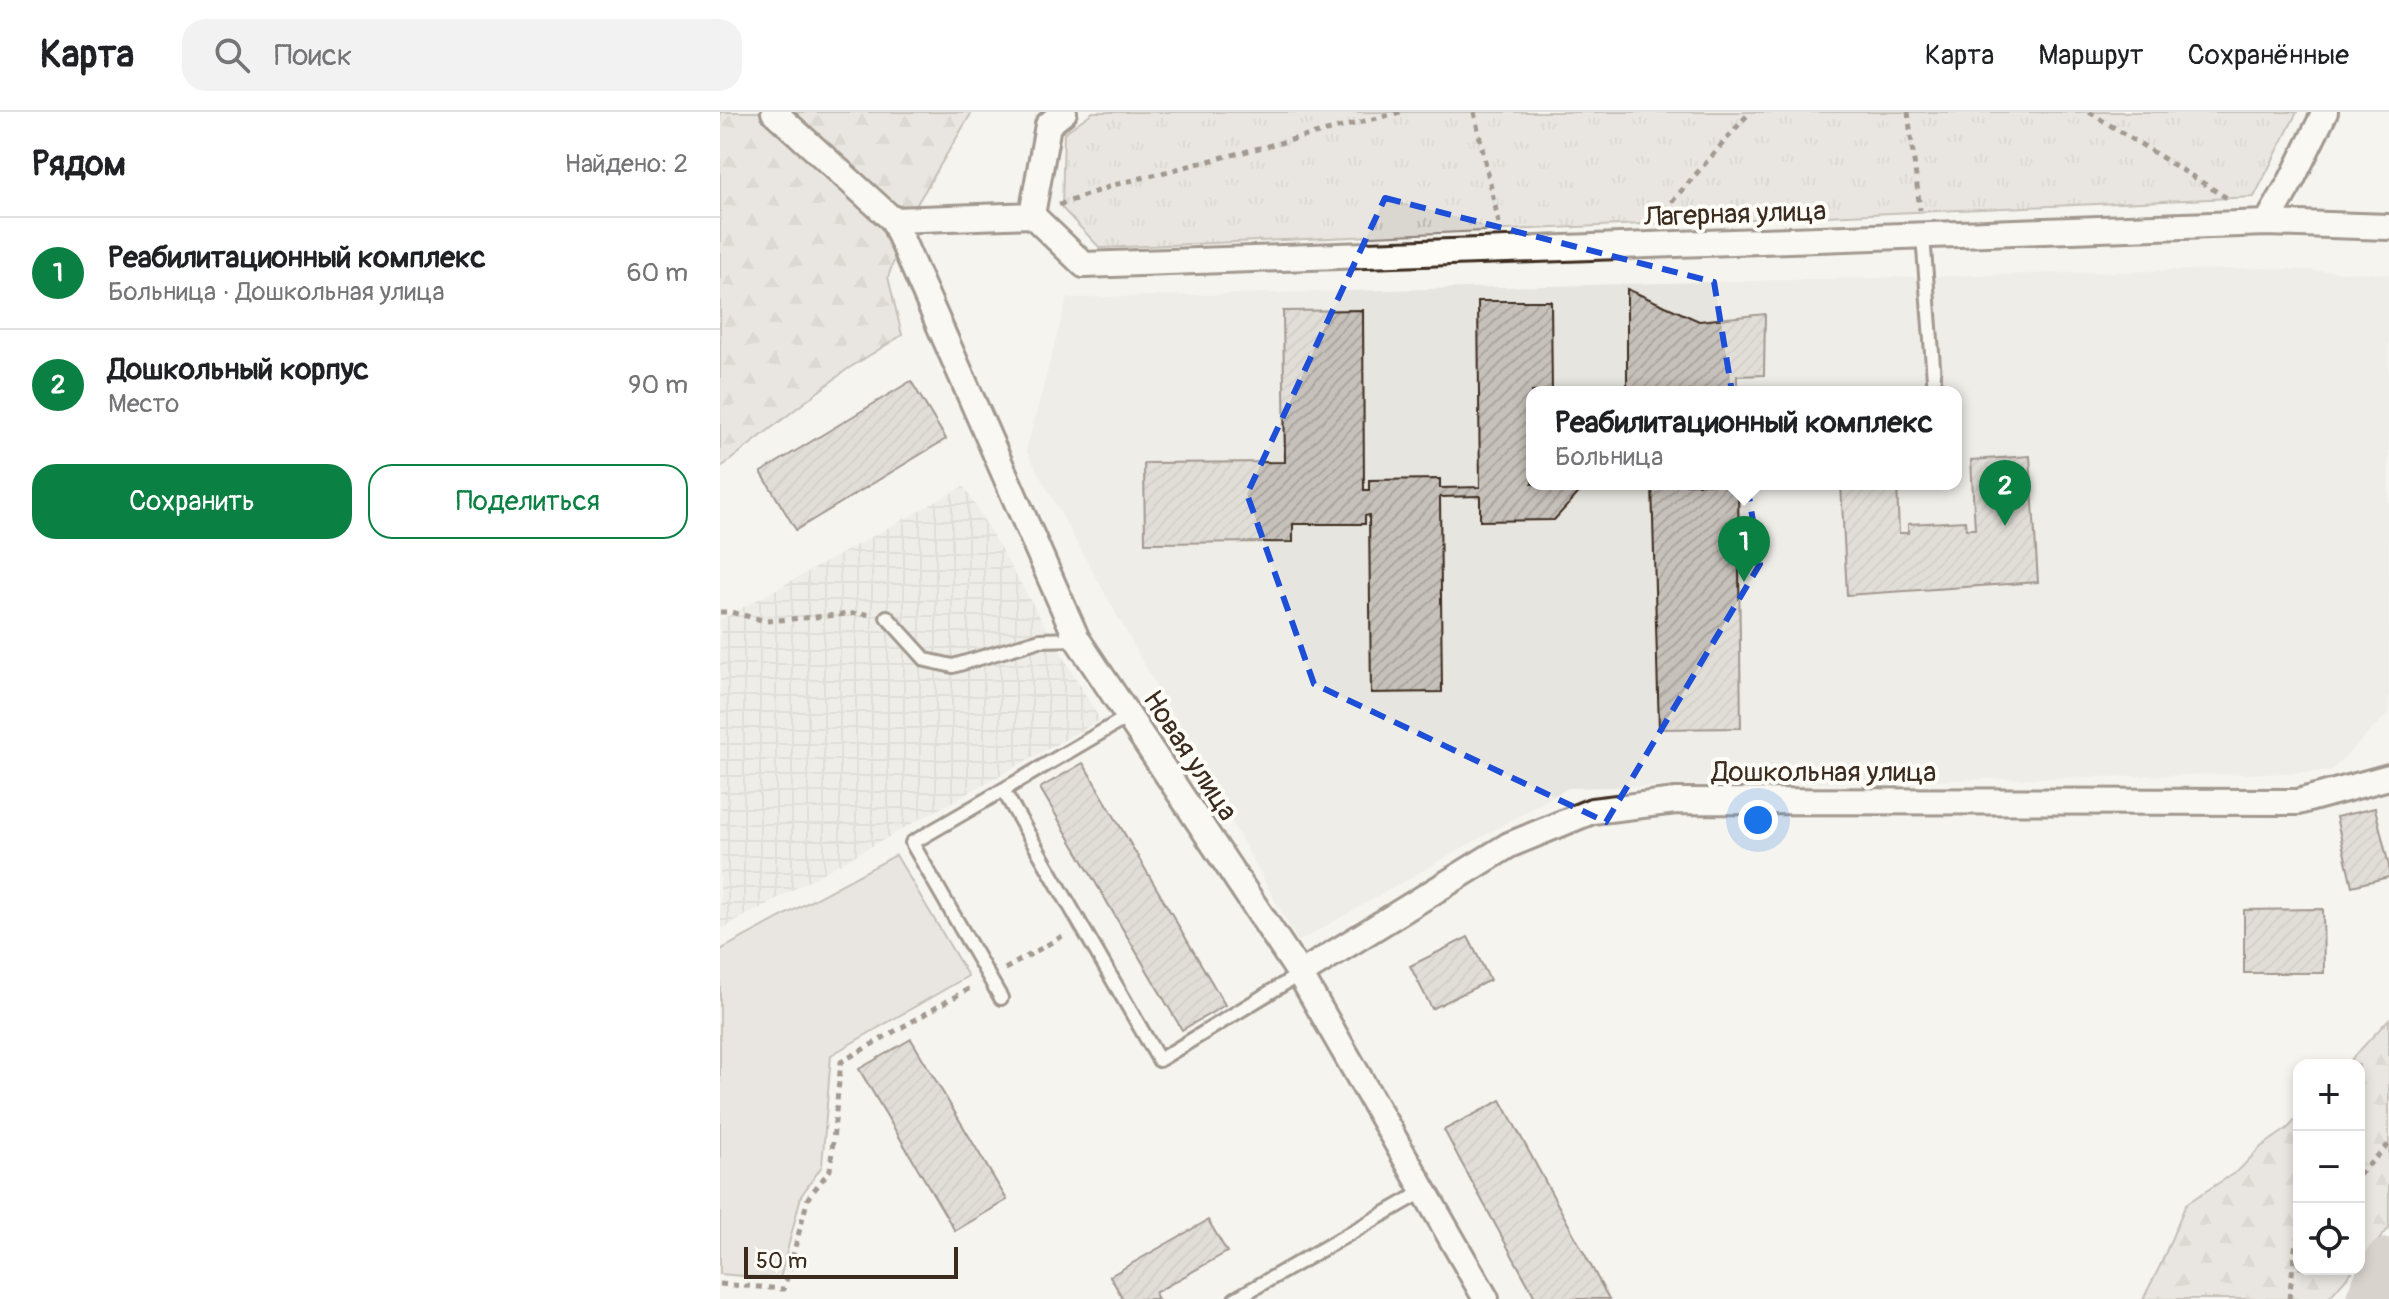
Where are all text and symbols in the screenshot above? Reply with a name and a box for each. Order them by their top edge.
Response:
search box [182,19,742,91]
text: Карта [40,31,134,79]
icon: search [210,33,254,77]
text: Поиск [274,37,352,74]
text: Карта [1925,38,1994,73]
text: Маршрут [2038,38,2144,73]
text: Сохранённые [2188,38,2349,73]
text: Рядом [32,143,126,186]
text: Найдено: 2 [564,148,688,180]
street label: Лагерная улица [1642,194,1827,235]
text: Реабилитационный комплекс [108,239,486,276]
text: 1 [53,257,63,289]
text: 60 m [626,257,688,289]
text: Больница · Дошкольная улица [108,276,444,308]
text: Дошкольный корпус [108,351,369,388]
text: 2 [51,369,65,401]
text: 90 m [628,369,688,401]
popup [1526,386,1962,490]
text: Место [108,388,179,420]
text: Реабилитационный комплекс [1555,404,1933,441]
text: Больница [1555,441,1663,473]
pin: 2 [1979,460,2031,526]
button: Сохранить [32,464,352,539]
button: Поделиться [368,464,688,539]
pin: 1 [1718,516,1770,582]
street label: Новая улица [1135,684,1245,828]
street label: Дошкольная улица [1711,755,1936,790]
your location [1738,800,1778,840]
map controls [2293,1059,2365,1275]
button: + [2293,1059,2365,1131]
button: − [2293,1131,2365,1203]
button: locate [2293,1203,2365,1275]
scale bar [744,1243,958,1279]
text: 50 m [756,1247,807,1275]

